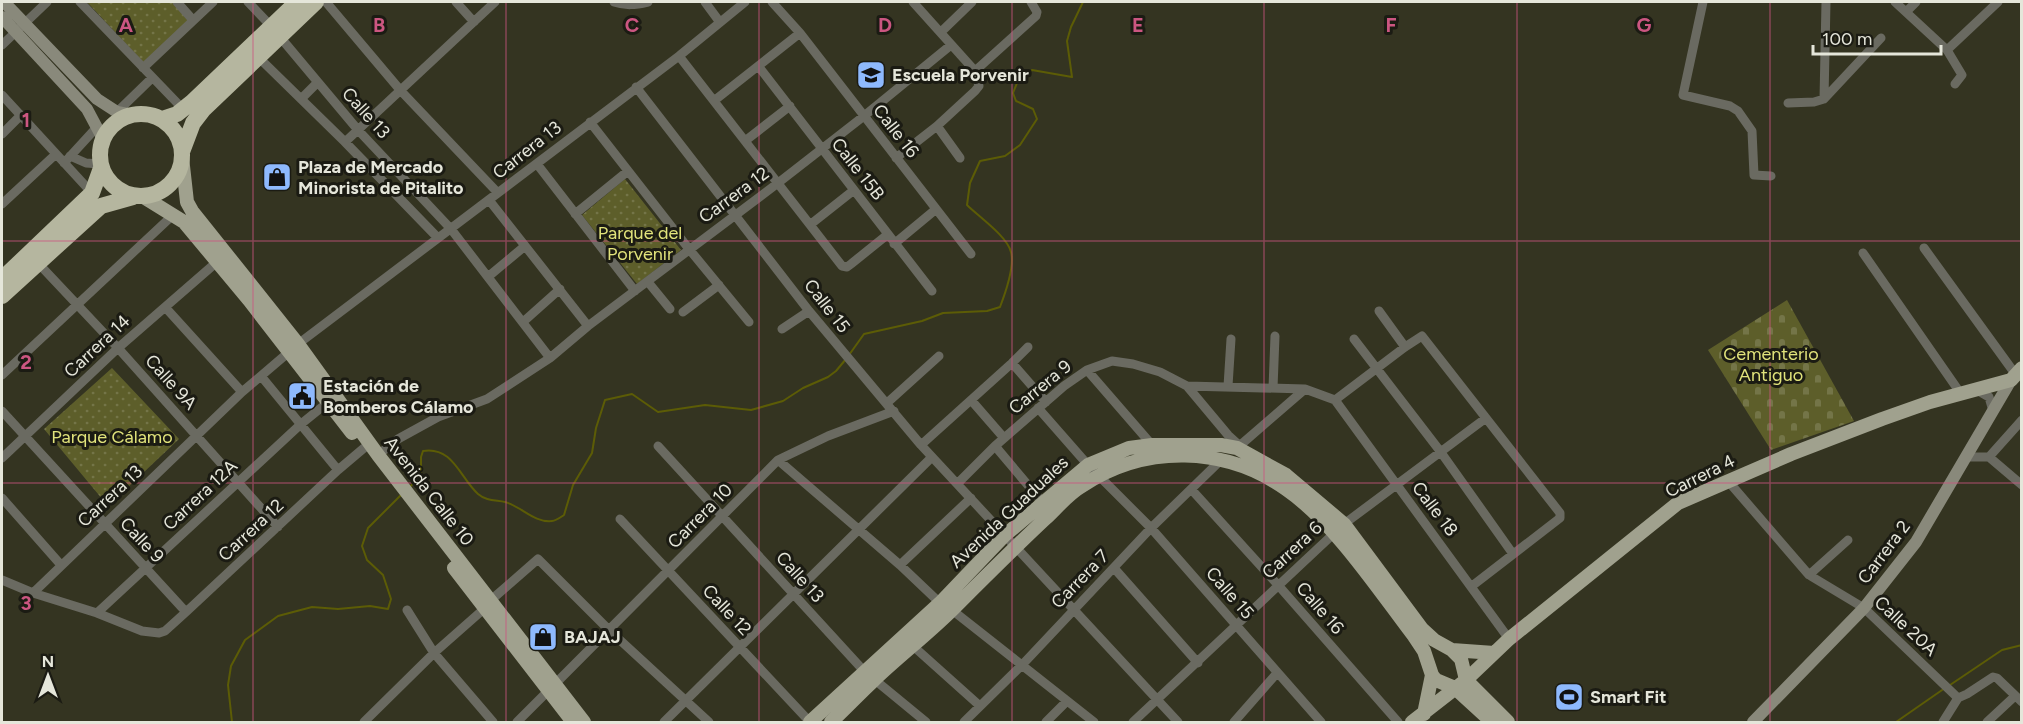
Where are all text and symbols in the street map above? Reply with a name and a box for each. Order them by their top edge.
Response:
text: A [119,13,134,37]
text: B [373,13,385,37]
text: C [625,13,639,37]
text: D [878,13,892,37]
text: E [1132,13,1144,37]
text: F [1385,13,1397,37]
text: G [1637,13,1652,37]
scale bar [1813,18,1940,56]
text: 100 m [1822,28,1872,50]
school or university icon: Escuela Porvenir [855,59,887,91]
place label: Escuela Porvenir [892,64,1029,86]
street label: Calle 13 [337,83,395,143]
street label: Calle 16 [868,100,924,162]
text: 1 [22,108,30,132]
street label: Carrera 13 [488,116,566,184]
street label: Calle 15B [827,133,889,205]
place label: Plaza de Mercado Minorista de Pitalito [298,156,464,199]
shop icon: Plaza de Mercado Minorista de Pitalito [261,161,293,193]
street label: Carrera 12 [695,162,773,228]
park label: Parque del Porvenir [598,222,682,265]
street label: Calle 15 [799,275,855,337]
street label: Carrera 14 [59,310,135,382]
park label: Cementerio Antiguo [1723,343,1819,386]
text: 2 [20,350,32,374]
street label: Calle 9A [140,350,202,414]
street label: Carrera 9 [1004,355,1076,419]
place label: Estación de Bomberos Cálamo [323,375,474,418]
public building icon: Estación de Bomberos Cálamo [286,380,318,412]
park label: Parque Cálamo [51,426,173,448]
street label: Avenida Calle 10 [379,432,479,550]
street label: Carrera 4 [1661,450,1739,502]
street label: Avenida Guaduales [945,451,1073,573]
street label: Carrera 12A [158,455,242,535]
street label: Carrera 13 [73,460,147,532]
street label: Calle 18 [1407,477,1463,541]
street label: Carrera 10 [663,479,737,553]
street label: Carrera 12 [214,494,288,566]
street label: Calle 9 [115,513,169,567]
street label: Carrera 2 [1853,516,1915,588]
street label: Carrera 6 [1257,517,1327,583]
street label: Carrera 7 [1047,545,1114,613]
street label: Calle 13 [771,547,829,607]
street label: Calle 15 [1201,562,1259,624]
street label: Calle 16 [1291,577,1349,639]
street label: Calle 12 [698,580,756,640]
text: 3 [20,591,32,615]
street label: Calle 20A [1870,591,1942,661]
shop icon: BAJAJ [527,621,559,653]
place label: BAJAJ [564,626,621,648]
north arrow [18,646,78,706]
text: N [42,652,54,671]
sports icon: Smart Fit [1553,681,1585,713]
place label: Smart Fit [1590,686,1666,708]

